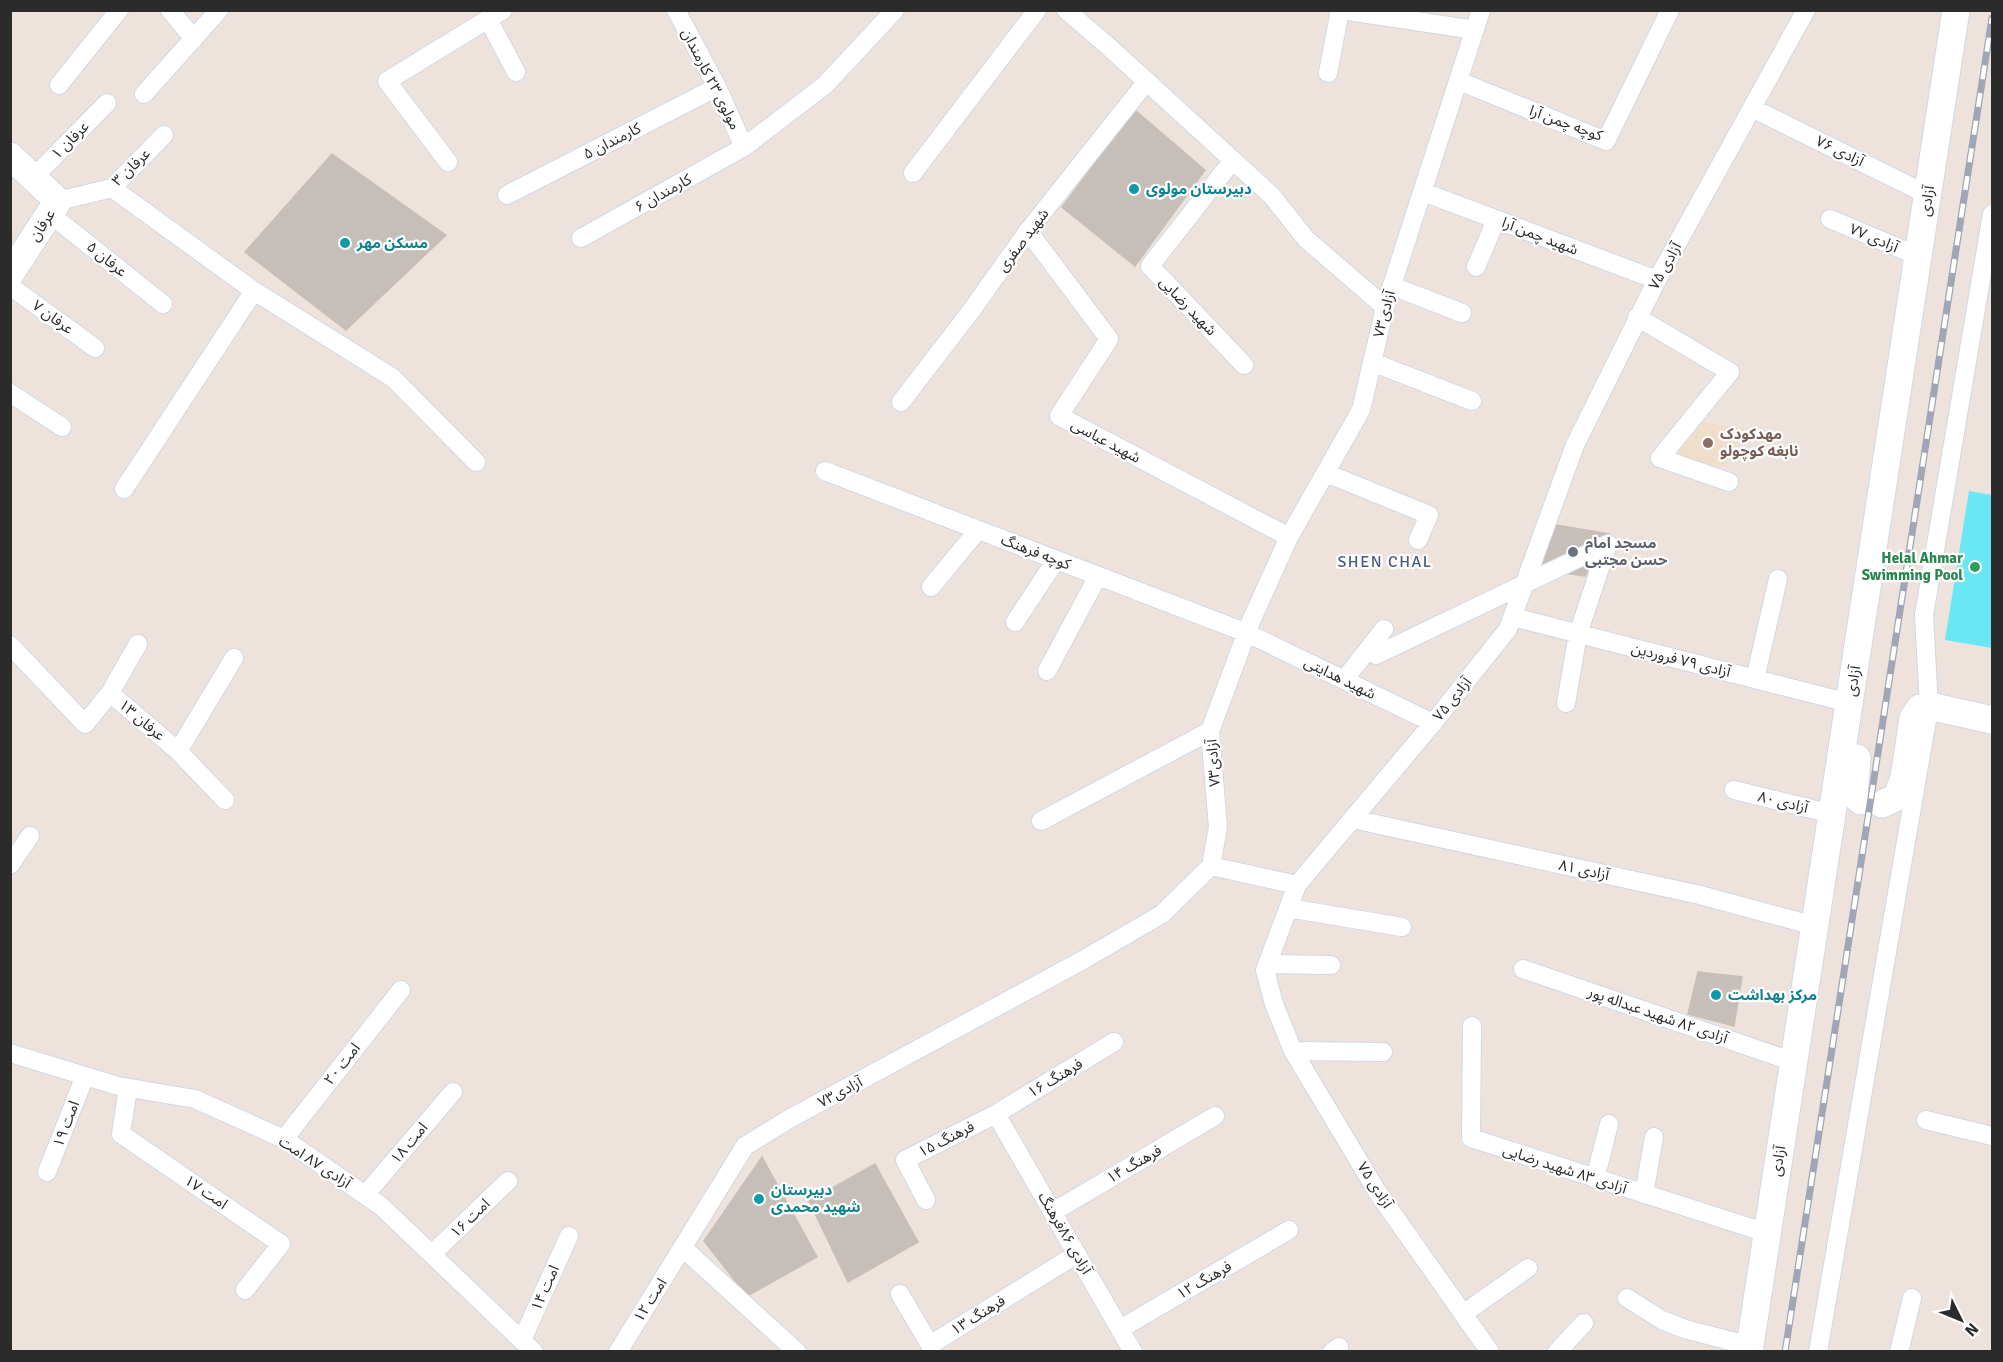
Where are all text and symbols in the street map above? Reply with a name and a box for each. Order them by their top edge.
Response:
street label: مولوی ۲۳ کارمندان [678,25,744,133]
street label: کوچه چمن آرا [1527,101,1606,146]
street label: عرفان ۱ [47,117,93,163]
street label: کارمندان ۵ [580,118,645,163]
street label: آزادی ۷۶ [1813,132,1868,171]
street label: عرفان ۳ [108,144,154,190]
street label: کارمندان ۶ [631,170,695,216]
place label: دبیرستان مولوی [1146,180,1252,198]
marker: دبیرستان مولوی [1127,182,1141,196]
street label: آزادی [1916,184,1938,218]
street label: عرفان [25,205,59,244]
street label: شهید صفری [993,205,1053,275]
street label: شهید چمن آرا [1499,213,1581,260]
street label: آزادی ۷۷ [1847,220,1902,257]
place label: مسکن مهر [356,234,428,252]
marker: مسکن مهر [338,236,352,250]
street label: عرفان ۵ [83,237,131,281]
street label: آزادی ۷۵ [1645,239,1686,293]
street label: شهید رضایی [1156,273,1221,339]
street label: آزادی۷۳ [1369,288,1399,339]
street label: عرفان ۷ [29,296,77,338]
street label: شهید عباسی [1068,415,1144,467]
place label: مهدکودک نابغه کوچولو [1720,425,1798,461]
marker: مهدکودک نابغه کوچولو [1701,436,1715,450]
street label: کوچه فرهنگ [998,530,1074,575]
place label: مسجد امام حسن مجتبی [1585,534,1668,569]
marker: مسجد امام حسن مجتبی [1566,545,1580,559]
place label: Helal Ahmar Swimming Pool [1862,549,1963,584]
district label: SHEN CHAL [1337,552,1433,572]
marker: Helal Ahmar Swimming Pool [1968,560,1982,574]
street label: آزادی ۷۹ فروردین [1630,639,1733,681]
street label: شهید هدایتی [1301,653,1379,703]
street label: آزادی [1842,664,1864,698]
street label: آزادی ۷۵ [1429,673,1476,725]
street label: عرفان ۱۳ [115,695,169,745]
street label: آزادی۷۳ [1202,738,1224,788]
street label: آزادی ۸۰ [1756,787,1811,817]
street label: آزادی ۸۱ [1557,856,1612,884]
street label: آزادی ۸۲ شهید عبداله پور [1584,982,1731,1049]
place label: مرکز بهداشت [1728,986,1817,1004]
marker: مرکز بهداشت [1709,988,1723,1002]
street label: امت ۲۰ [320,1039,364,1089]
street label: فرهنگ ۱۶ [1024,1054,1086,1101]
street label: آزادی۷۳ [815,1073,866,1111]
street label: امت ۱۹ [49,1098,83,1150]
street label: فرهنگ ۱۵ [915,1117,977,1161]
street label: امت ۱۸ [387,1119,431,1167]
street label: آزادی ۸۷ امت [276,1132,355,1192]
street label: آزادی ۸۳ شهید رضایی [1501,1140,1630,1198]
street label: فرهنگ ۱۴ [1103,1141,1165,1187]
street label: آزادی [1767,1144,1789,1178]
street label: آزادی ۷۵ [1353,1159,1397,1212]
street label: امت ۱۷ [181,1171,231,1213]
place label: دبیرستان شهید محمدی [771,1181,861,1216]
street label: آزادی ۸۶فرهنگ [1034,1189,1096,1278]
marker: دبیرستان شهید محمدی [752,1192,766,1206]
street label: امت ۱۶ [446,1195,494,1241]
street label: فرهنگ ۱۲ [1173,1257,1235,1303]
street label: امت ۱۴ [527,1262,563,1314]
street label: امت ۱۲ [630,1275,670,1325]
north arrow [1931,1290,1991,1350]
street label: فرهنگ ۱۳ [947,1291,1009,1339]
text: N [1960,1319,1982,1340]

